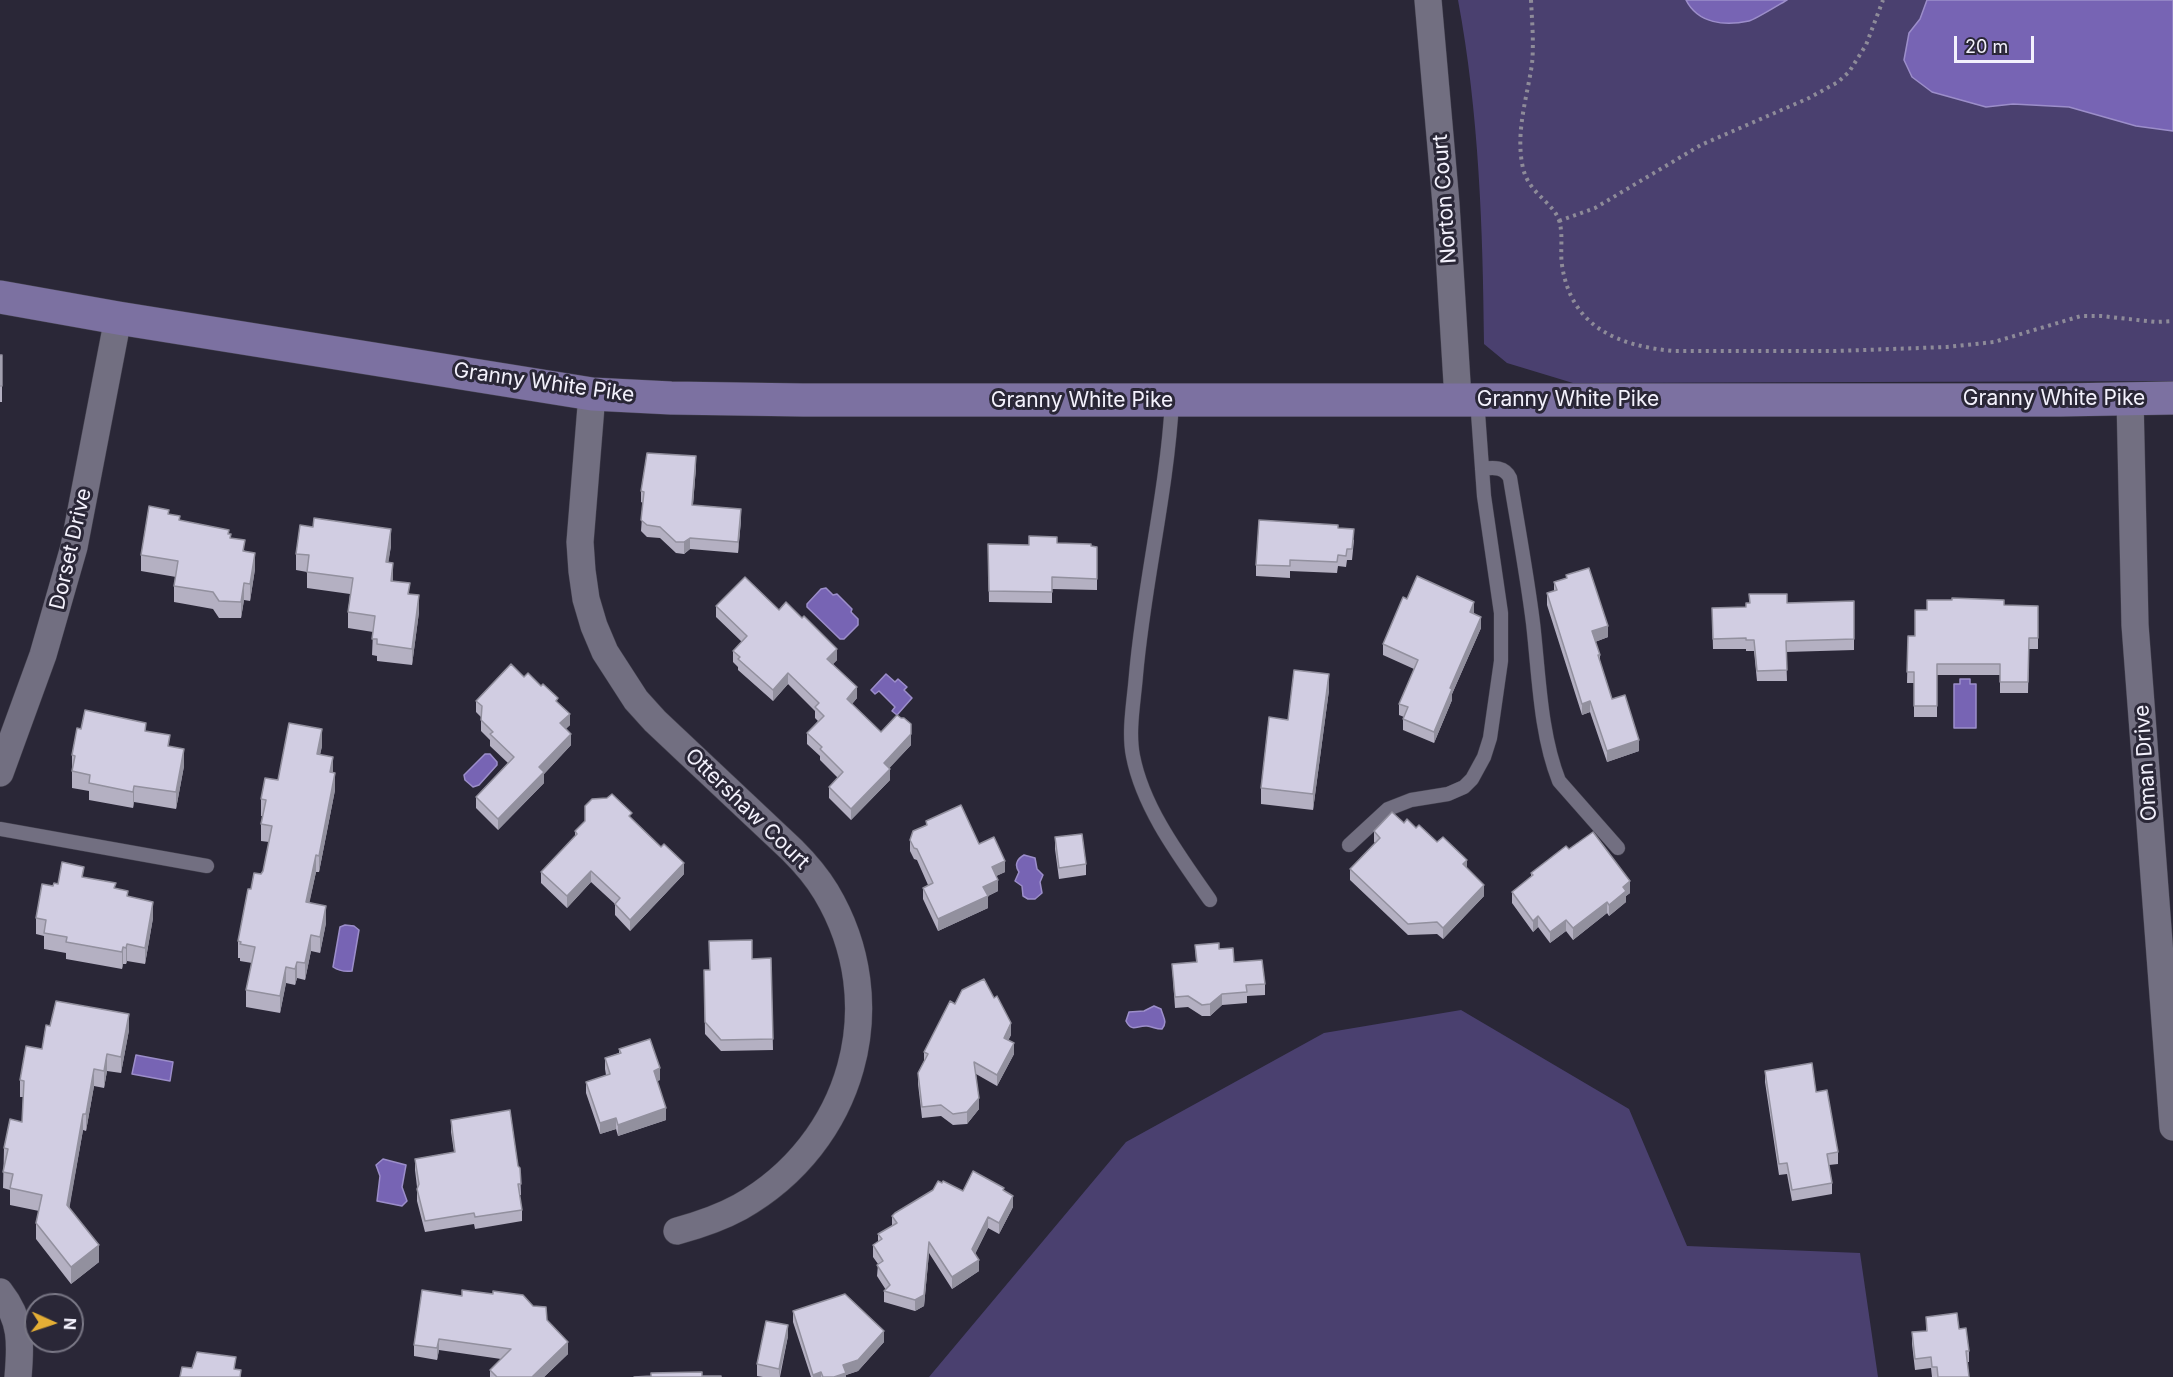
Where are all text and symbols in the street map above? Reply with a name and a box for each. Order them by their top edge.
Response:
scale bar [1957,24,2036,62]
text: 20 m [1965,36,2008,57]
street label: Norton Court [1428,133,1462,265]
street label: Granny White Pike [452,358,636,408]
street label: Granny White Pike [1963,386,2145,412]
street label: Granny White Pike [1477,387,1659,413]
street label: Granny White Pike [991,388,1173,414]
street label: Dorset Drive [45,486,97,612]
street label: Oman Drive [2129,704,2163,822]
street label: Ottershaw Court [680,743,814,875]
north arrow [24,1293,84,1353]
text: N [60,1317,80,1330]

